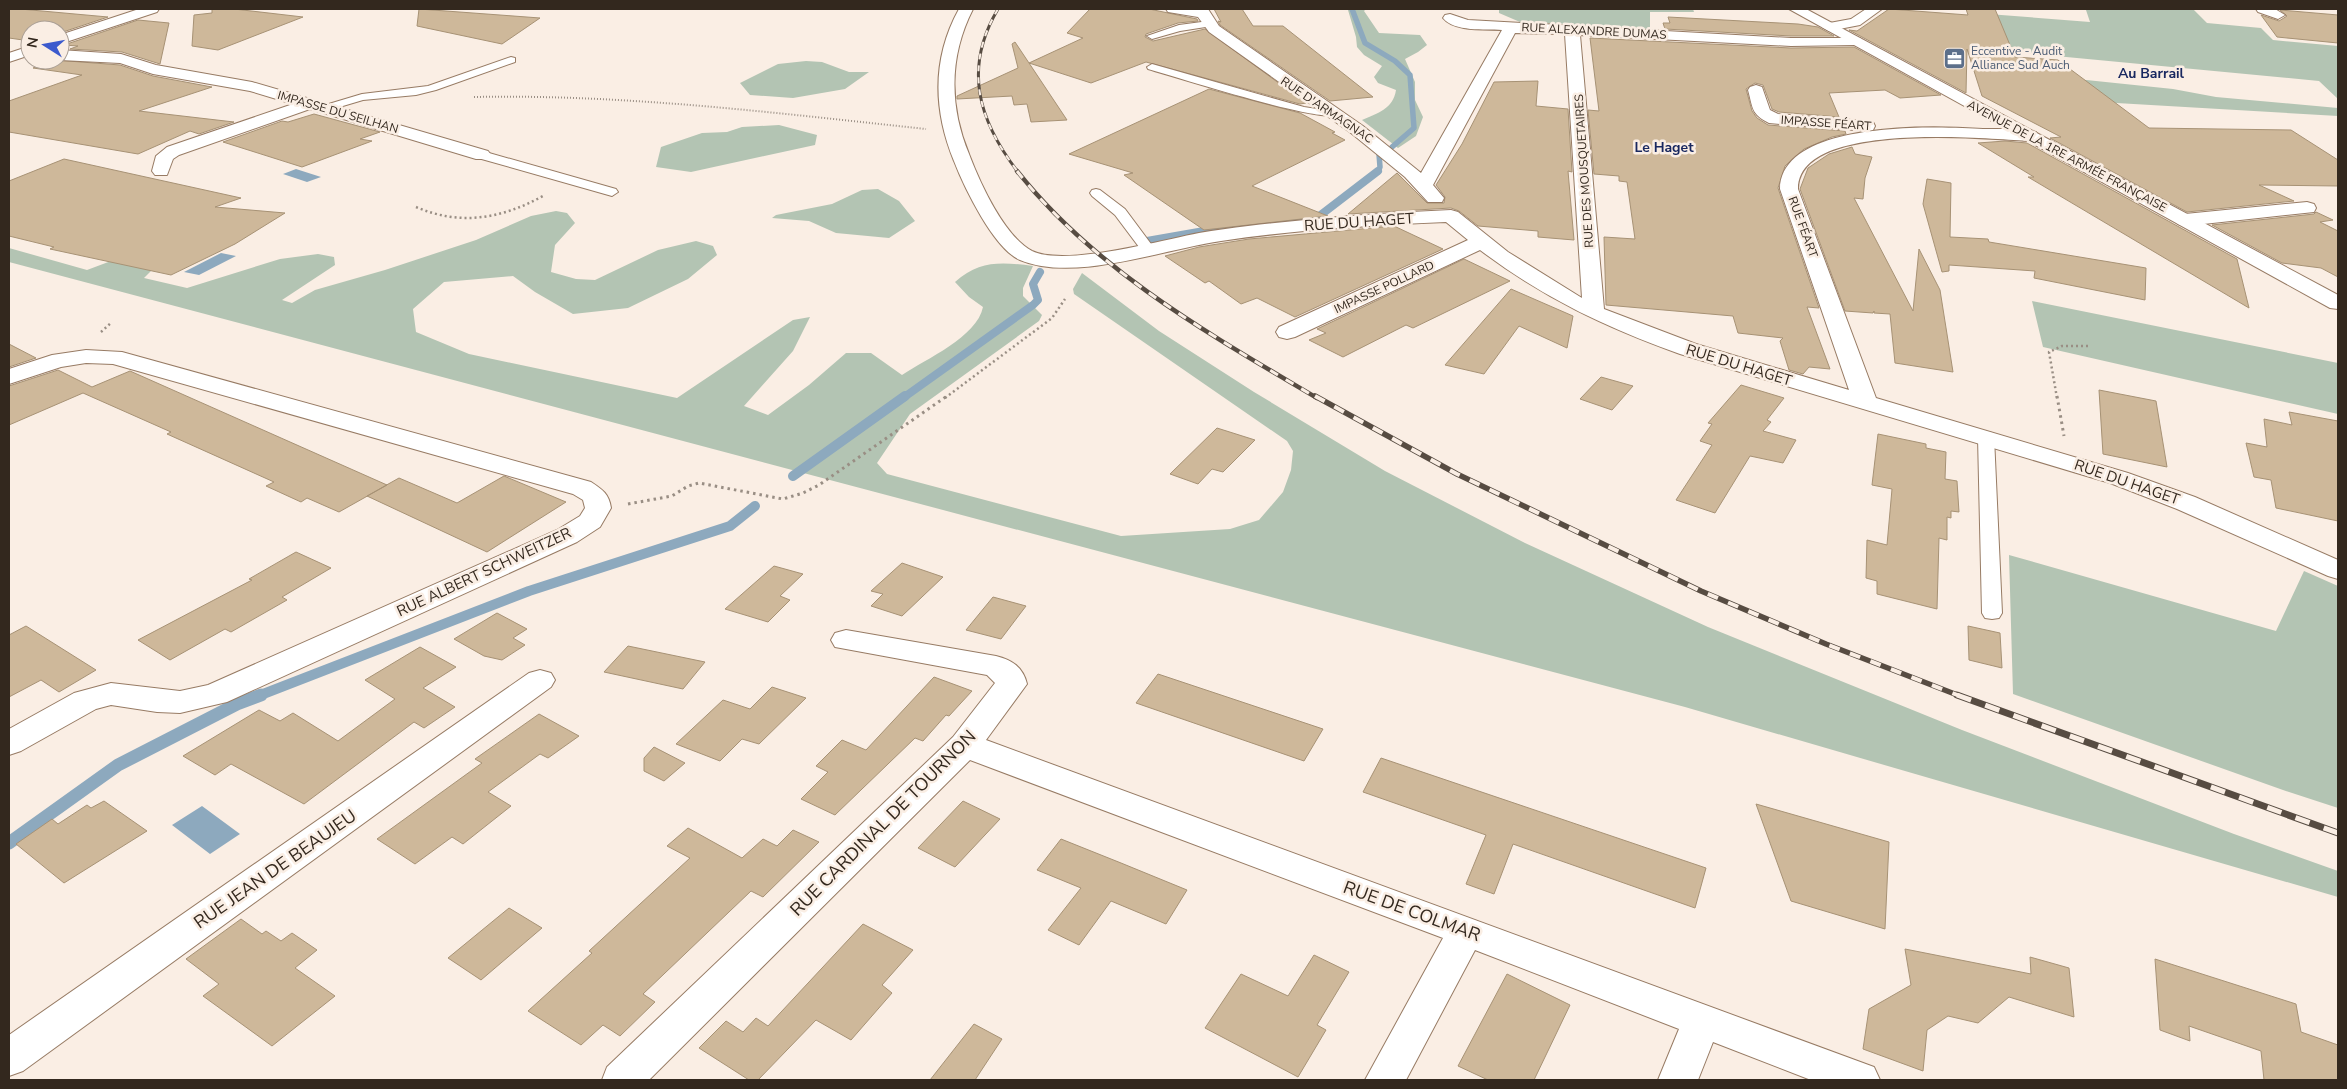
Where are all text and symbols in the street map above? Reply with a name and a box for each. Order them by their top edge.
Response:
street label: RUE ALEXANDRE DUMAS [1521,19,1667,43]
north arrow [20,20,70,70]
text: N [22,36,43,50]
place label: Eccentive - Audit Alliance Sud Auch [1971,43,2070,73]
office icon: Eccentive - Audit Alliance Sud Auch [1943,46,1967,70]
district label: Au Barrail [2118,64,2185,83]
street label: RUE D'ARMAGNAC [1278,73,1376,147]
street label: IMPASSE DU SEILHAN [276,87,400,137]
street label: RUE DES MOUSQUETAIRES [1571,94,1597,248]
street label: AVENUE DE LA 1RE ARMÉE FRANÇAISE [1964,96,2170,216]
street label: IMPASSE FÉART [1780,112,1873,134]
district label: Le Haget [1634,138,1694,157]
street label: RUE FÉART [1785,194,1822,261]
street label: RUE DU HAGET [1303,208,1415,236]
street label: IMPASSE POLLARD [1331,257,1437,317]
street label: RUE DU HAGET [1683,339,1795,391]
street label: RUE DU HAGET [2072,455,2182,509]
street label: RUE ALBERT SCHWEITZER [393,523,575,621]
street label: RUE CARDINAL DE TOURNON [785,725,981,921]
street label: RUE JEAN DE BEAUJEU [189,804,361,934]
street label: RUE DE COLMAR [1340,875,1484,947]

